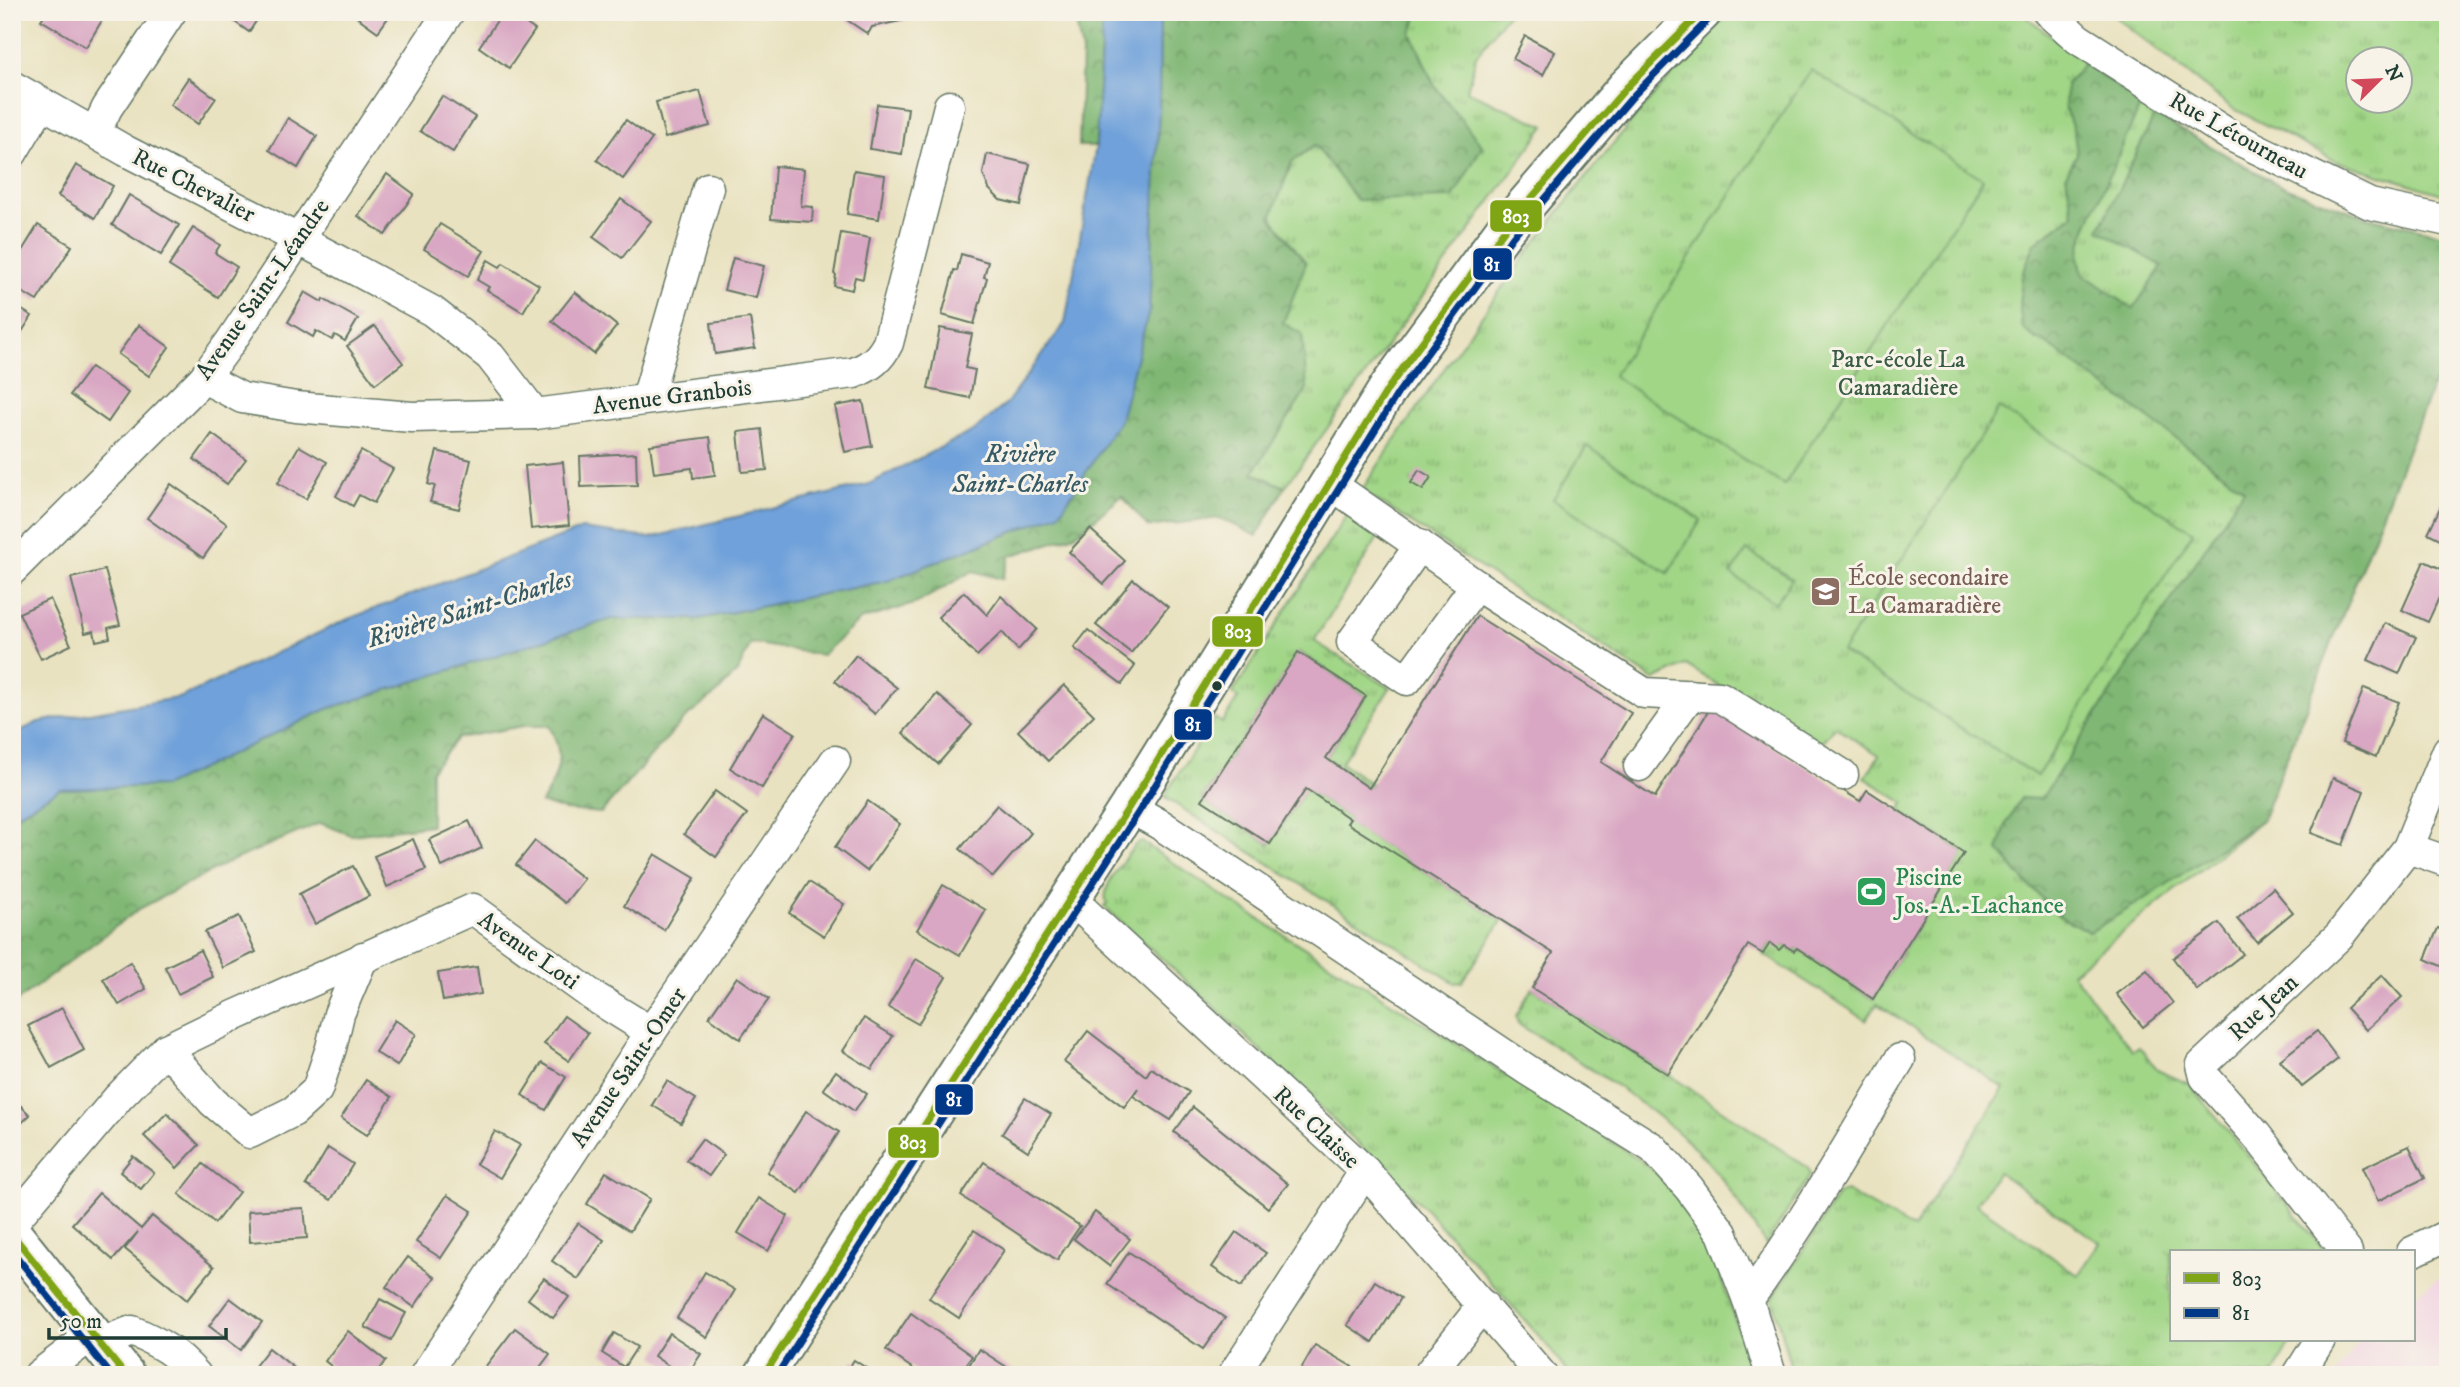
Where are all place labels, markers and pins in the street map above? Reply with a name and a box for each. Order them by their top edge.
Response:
place label: École secondaire La Camaradière [1848,563,2009,621]
school or university icon: École secondaire La Camaradière [1808,574,1842,608]
unlabelled marker [1210,679,1224,693]
place label: Piscine Jos.-A.-Lachance [1893,863,2064,921]
sports icon: Piscine Jos.-A.-Lachance [1855,874,1889,908]

